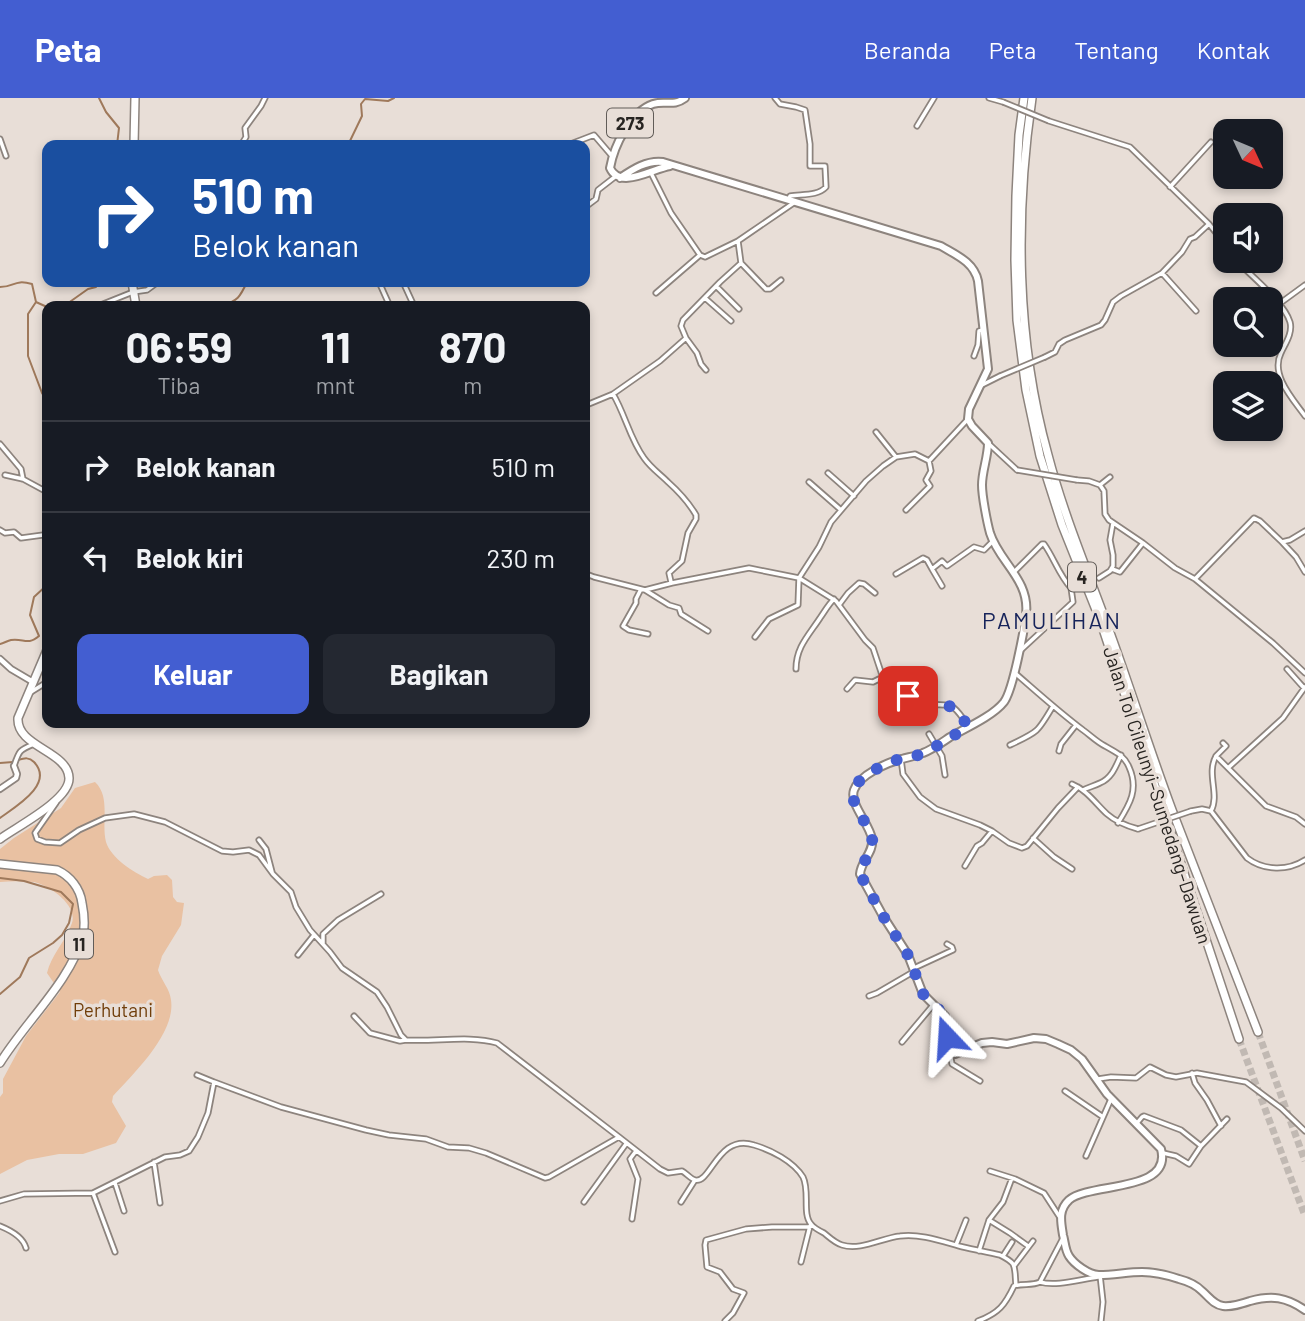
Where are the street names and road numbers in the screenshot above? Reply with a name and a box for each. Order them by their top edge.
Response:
road number: 273 [607,108,653,138]
road number: 4 [1068,562,1096,592]
street label: Jalan Tol Cileunyi–Sumedang–Dawuan [1099,643,1217,947]
road number: 11 [65,930,93,958]

